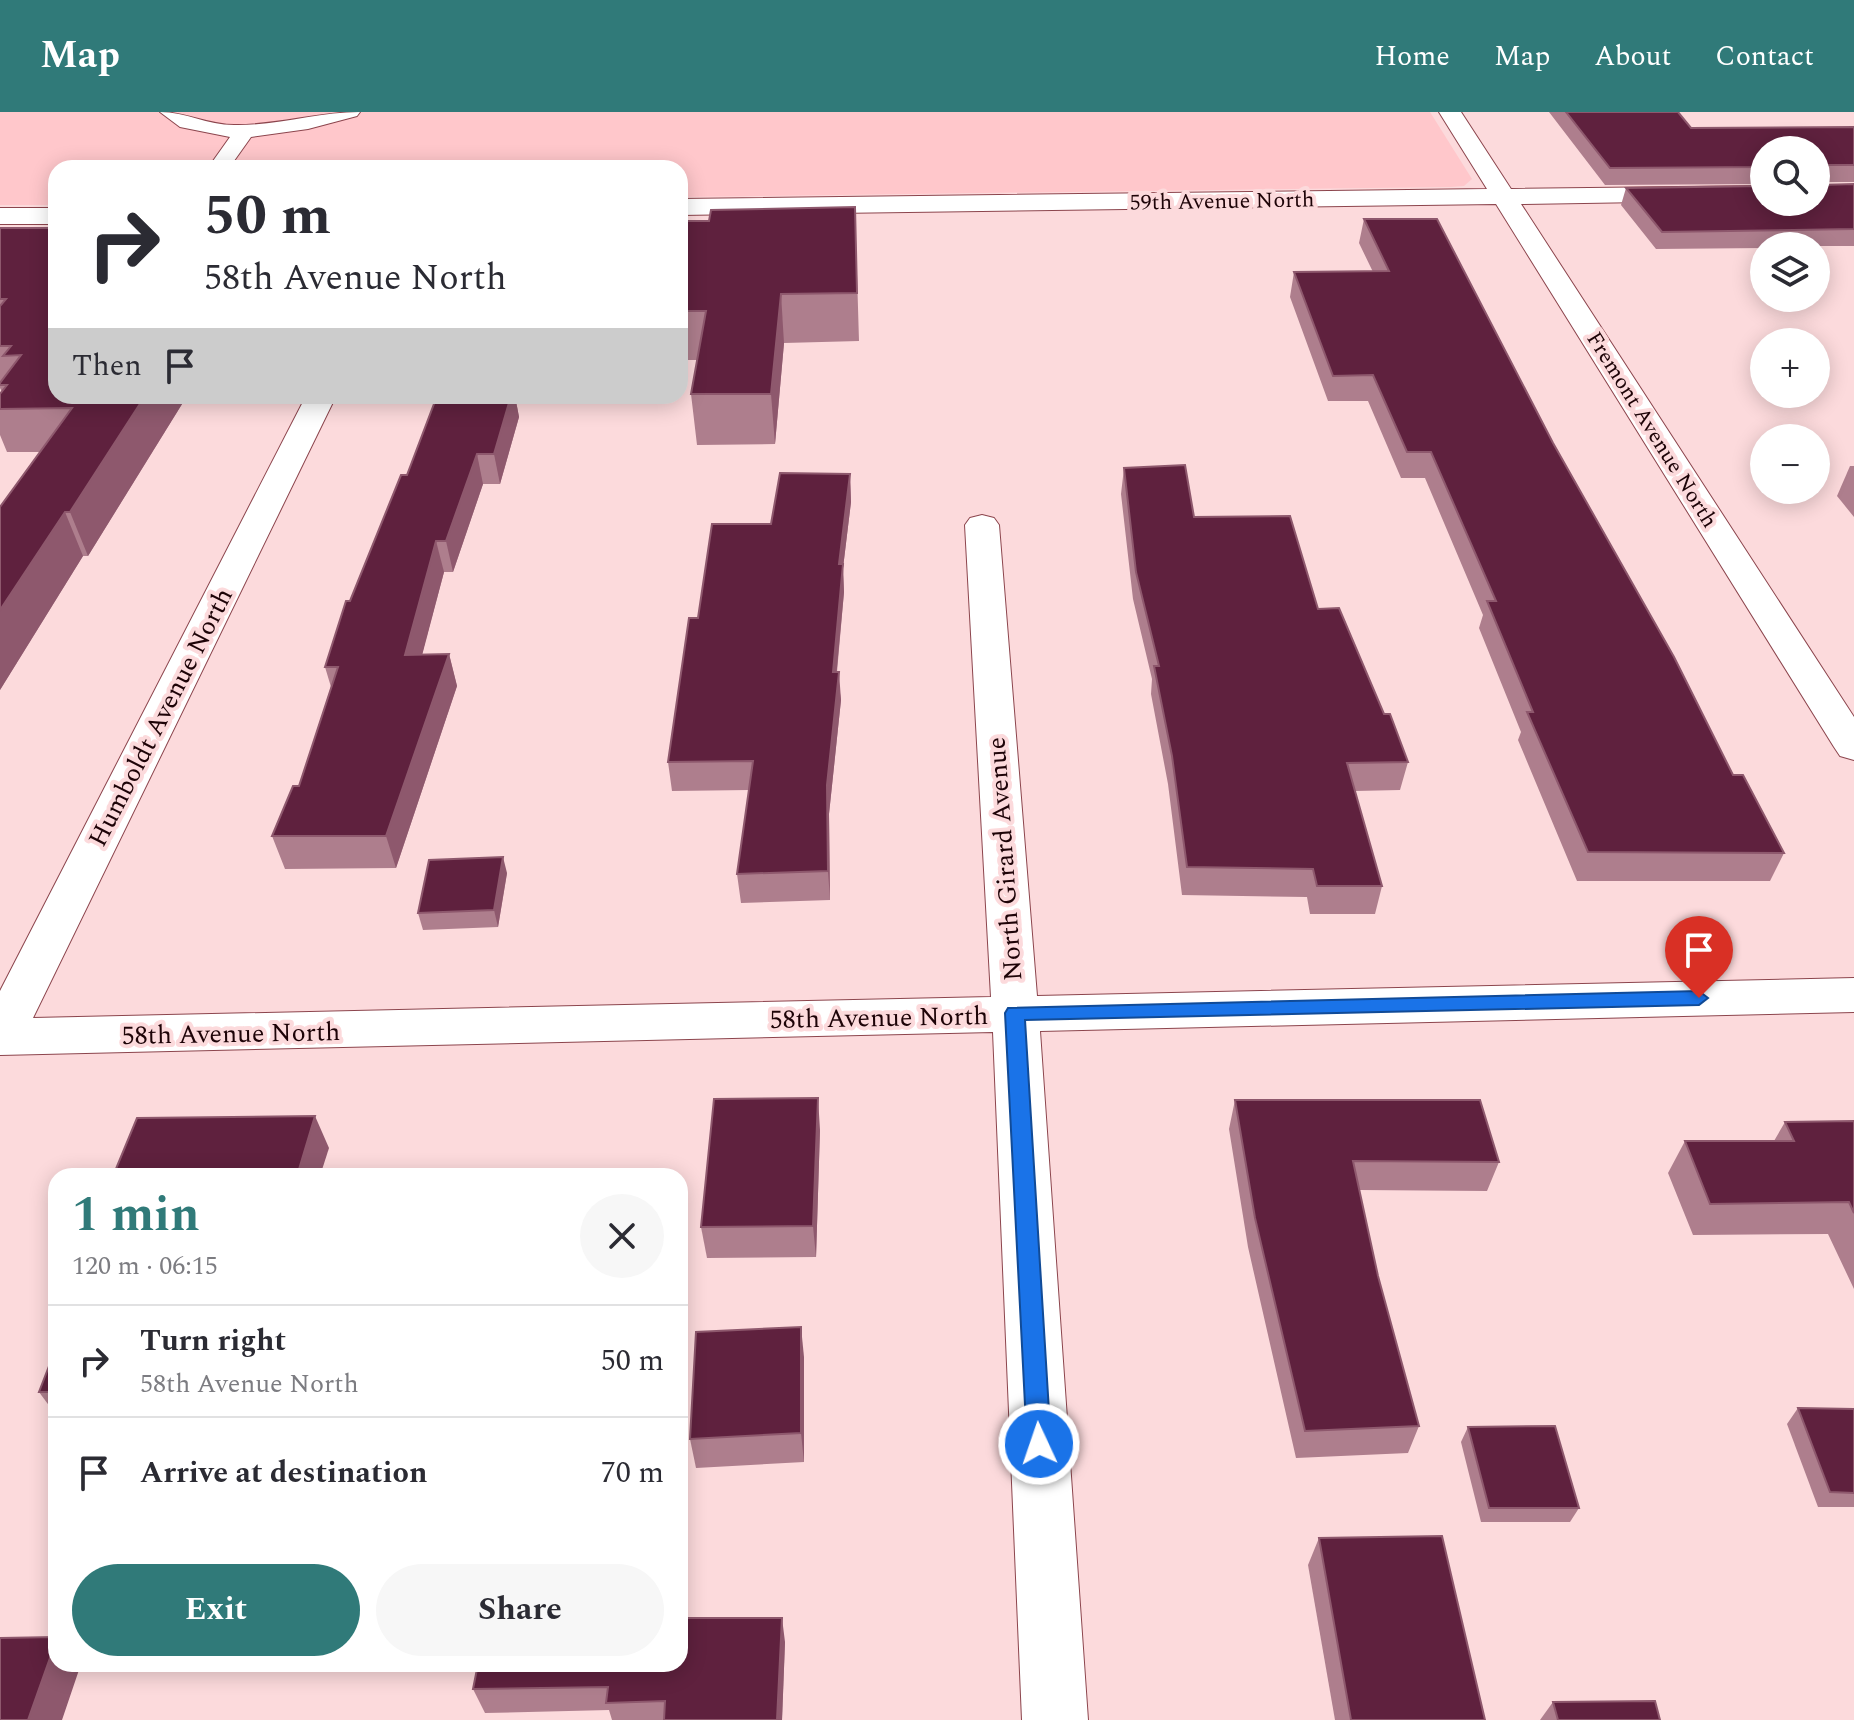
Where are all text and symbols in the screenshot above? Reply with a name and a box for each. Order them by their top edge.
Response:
text: Map [40,27,120,85]
text: Home [1374,35,1450,78]
text: Map [1494,35,1550,78]
text: About [1594,35,1671,78]
text: Contact [1715,35,1814,78]
map controls [1750,136,1830,504]
button: search [1750,136,1830,216]
text: 50 m [204,174,331,259]
street label: 59th Avenue North [1129,183,1315,220]
icon: right [72,192,176,296]
button: layers [1750,232,1830,312]
text: 58th Avenue North [204,251,507,306]
street label: Fremont Avenue North [1578,325,1726,534]
button: + [1750,328,1830,408]
text: Then [72,343,142,389]
icon: arrive [158,344,202,388]
button: − [1750,424,1830,504]
street label: Humboldt Avenue North [78,581,244,854]
street label: North Girard Avenue [977,736,1033,982]
pin [1665,916,1733,998]
icon: arrive [1677,928,1721,972]
street label: 58th Avenue North [769,996,989,1040]
street label: 58th Avenue North [121,1012,341,1056]
text: 1 min [72,1179,200,1252]
button: close [580,1194,664,1278]
text: 120 m · 06:15 [72,1246,218,1286]
text: Turn right [140,1318,286,1364]
text: 50 m [601,1338,664,1384]
icon: right [72,1339,116,1383]
text: 58th Avenue North [140,1364,359,1404]
position arrow [997,1402,1081,1486]
text: Arrive at destination [140,1450,427,1496]
text: 70 m [601,1450,664,1496]
icon: arrive [72,1451,116,1495]
button: Exit [72,1564,360,1656]
button: Share [376,1564,664,1656]

